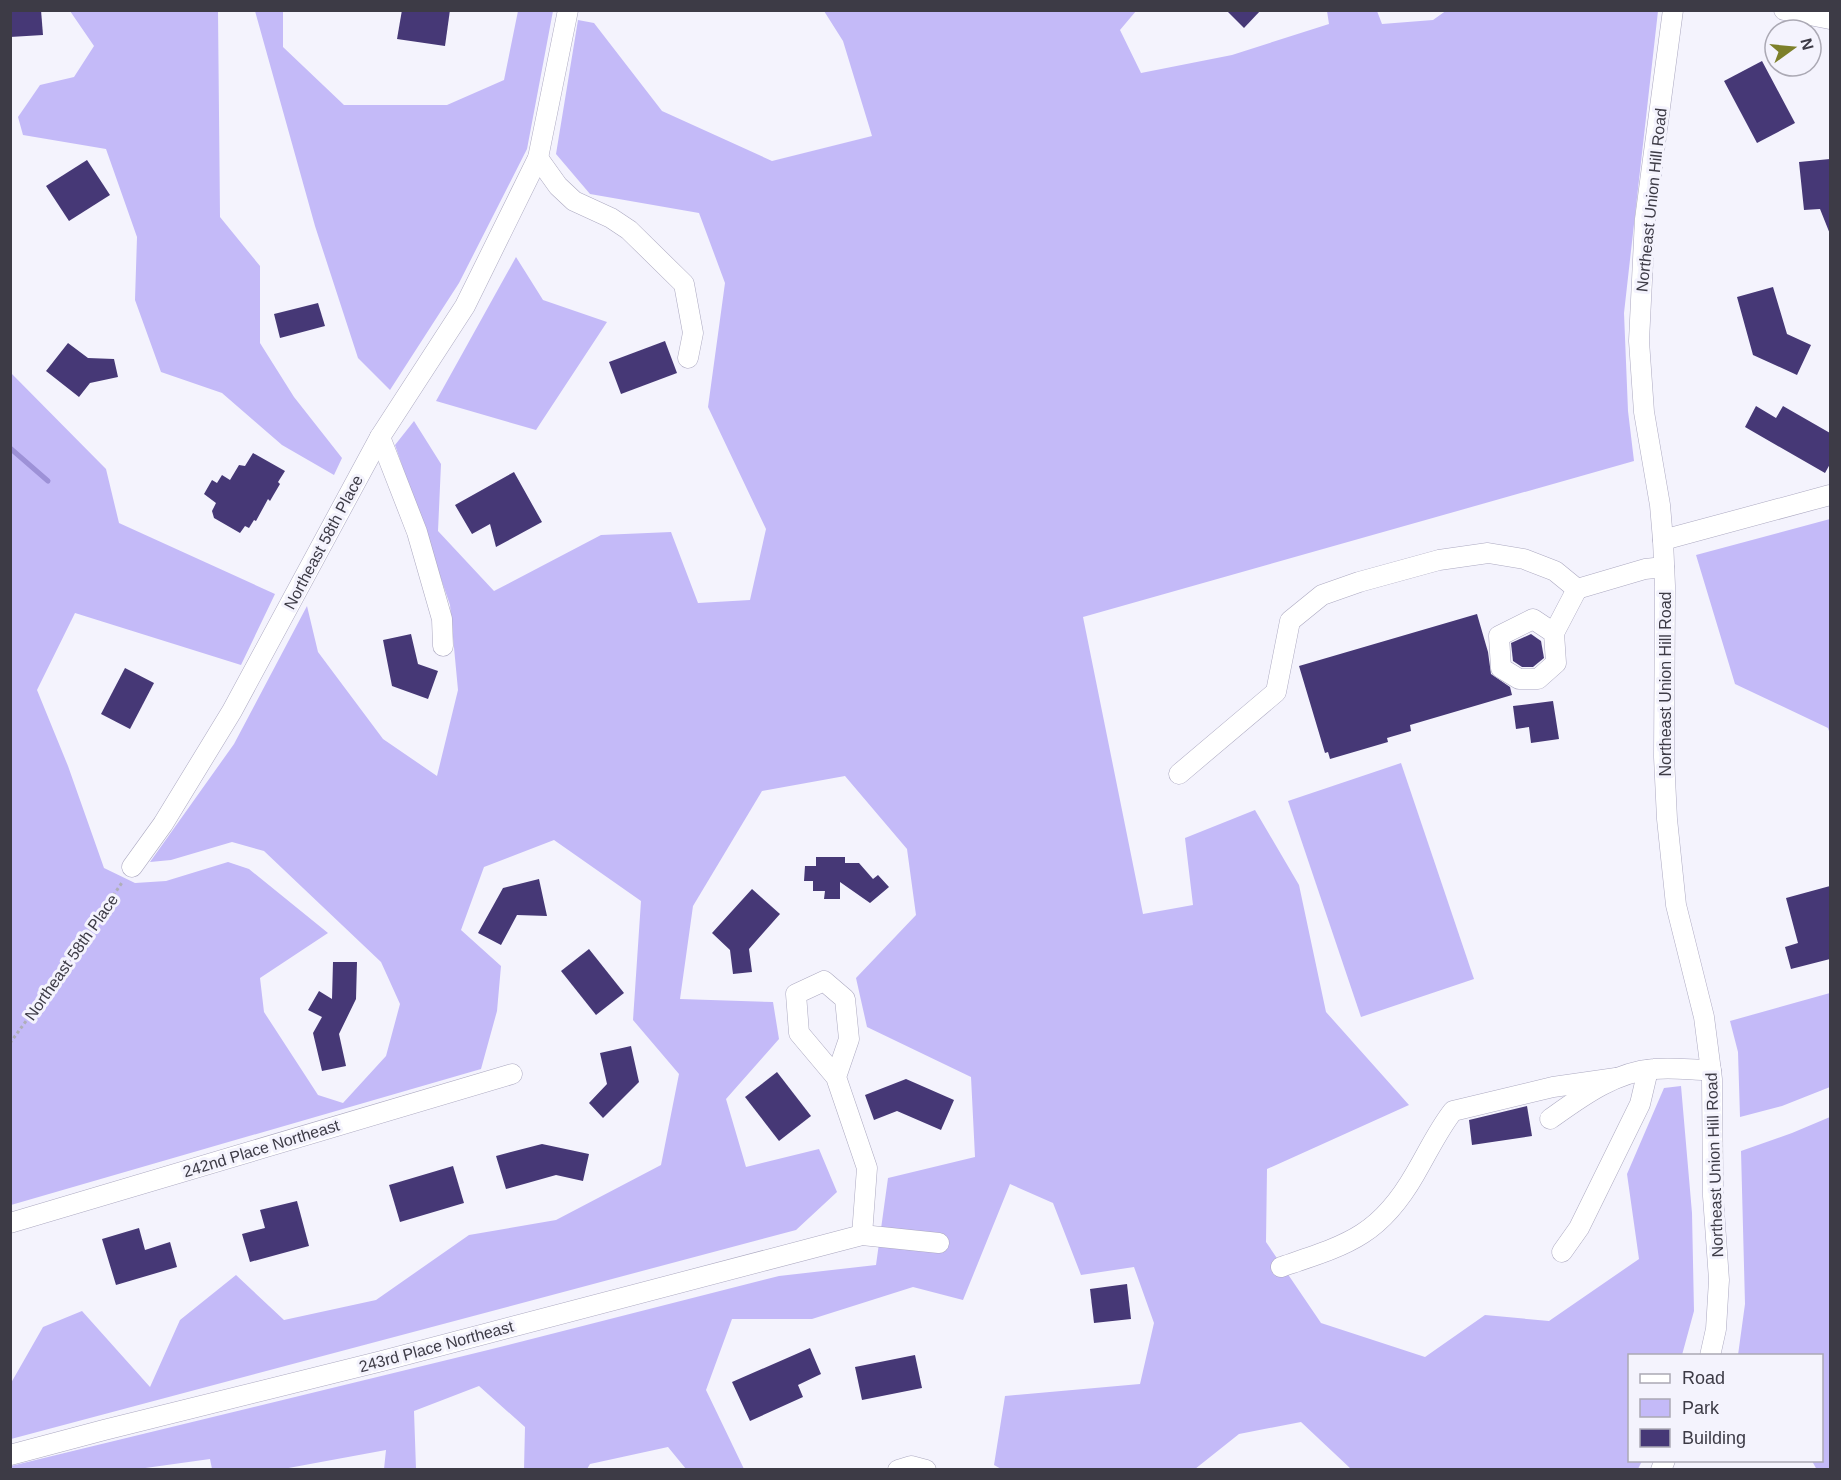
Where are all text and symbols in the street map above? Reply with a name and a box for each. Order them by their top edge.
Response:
north arrow [1763,18,1823,78]
text: N [1797,36,1817,52]
street label: Northeast Union Hill Road [1633,107,1670,293]
street label: Northeast 58th Place [281,472,366,612]
street label: Northeast Union Hill Road [1657,592,1674,776]
street label: Northeast 58th Place [22,891,121,1023]
street label: Northeast Union Hill Road [1703,1072,1726,1258]
street label: 242nd Place Northeast [181,1116,342,1180]
street label: 243rd Place Northeast [357,1318,516,1375]
legend [1628,1354,1823,1462]
text: Road [1682,1368,1725,1388]
text: Park [1682,1398,1720,1418]
text: Building [1682,1428,1746,1448]

